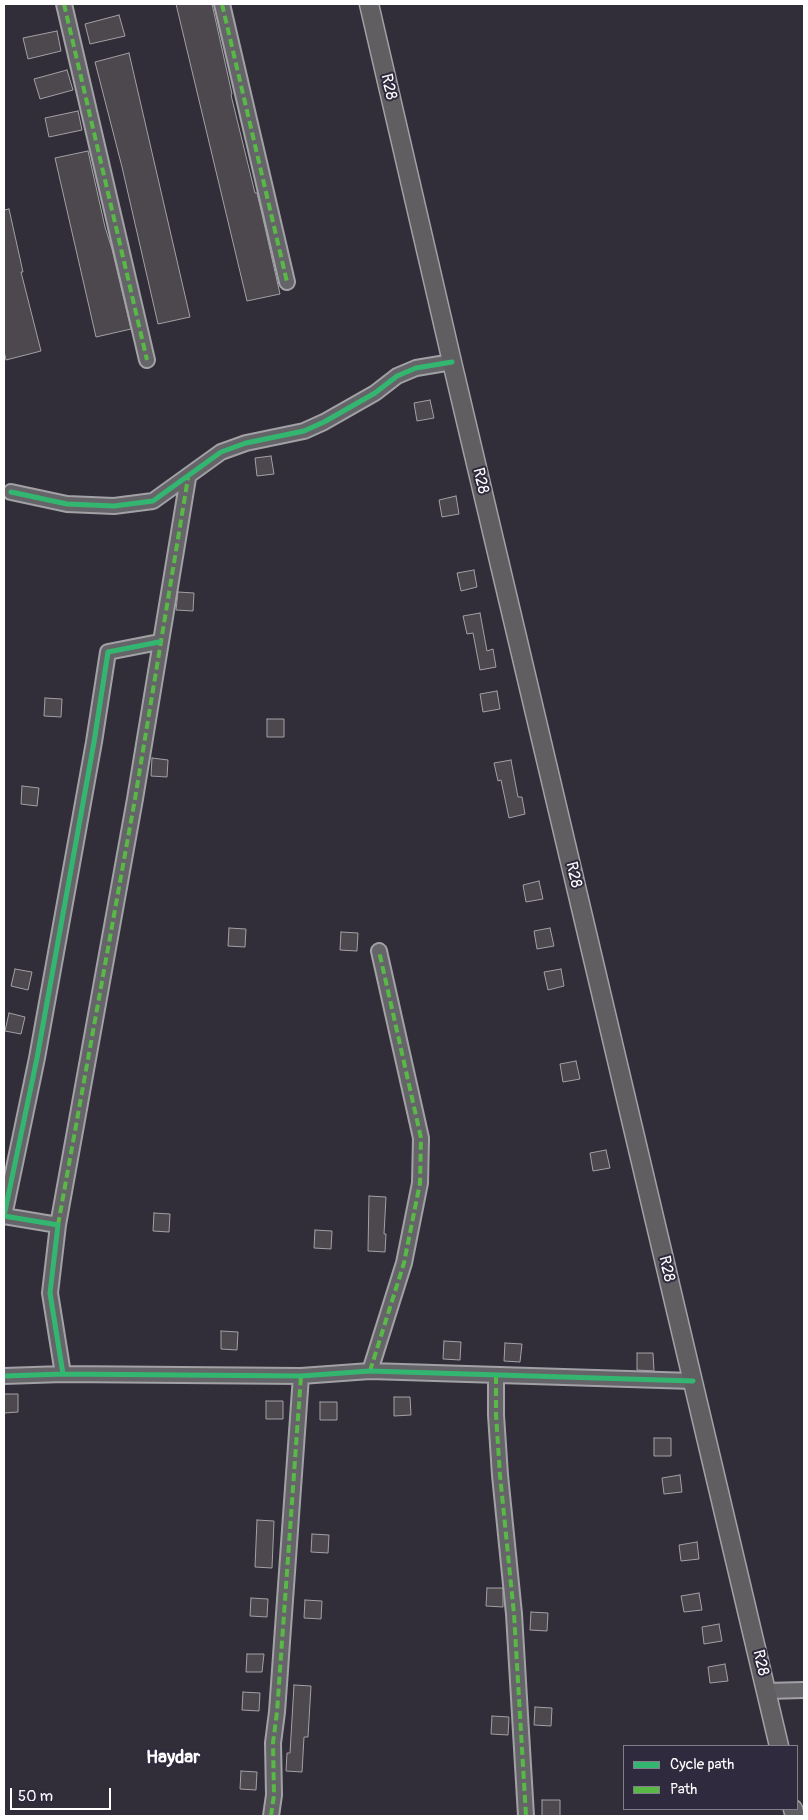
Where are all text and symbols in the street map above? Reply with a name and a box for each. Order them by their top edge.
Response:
street label: R28 [376,72,400,102]
street label: R28 [468,466,492,496]
street label: R28 [561,860,585,890]
street label: R28 [654,1254,678,1284]
street label: R28 [748,1648,772,1678]
legend [623,1745,798,1810]
district label: Haydar [146,1747,200,1769]
text: Cycle path [670,1755,734,1774]
scale bar [12,1778,114,1810]
text: Path [670,1780,697,1799]
text: 50 m [18,1787,53,1806]

